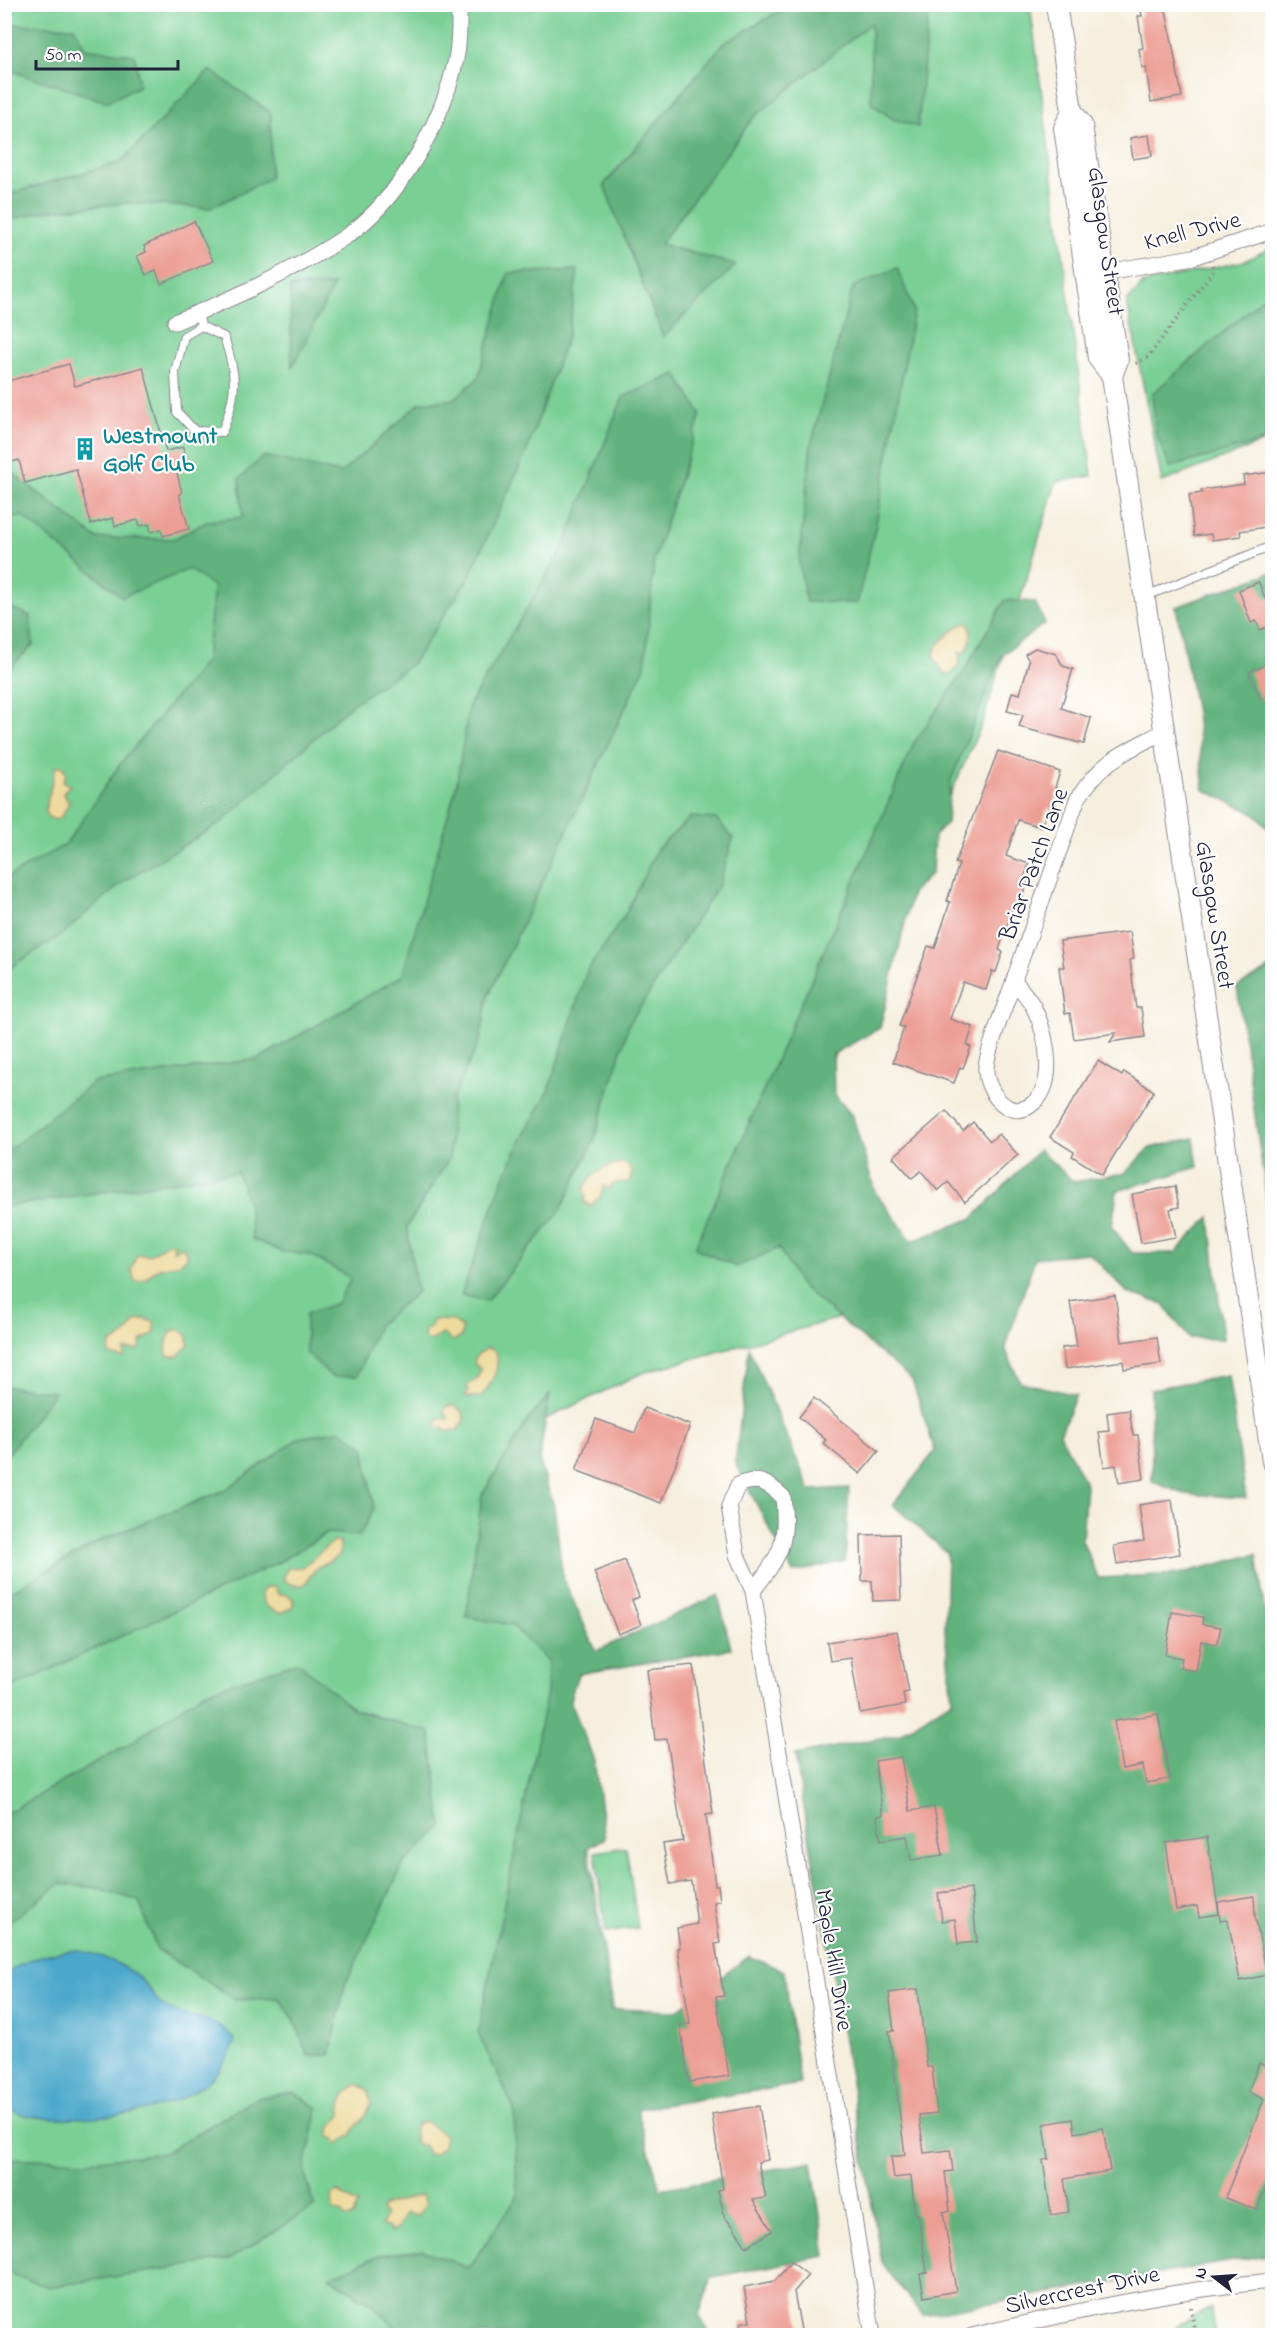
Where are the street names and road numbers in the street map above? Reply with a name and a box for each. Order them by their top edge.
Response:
street label: Glasgow Street [1077,165,1132,318]
street label: Knell Drive [1141,203,1245,261]
street label: Briar Patch Lane [991,783,1079,947]
street label: Glasgow Street [1185,839,1243,992]
street label: Maple Hill Drive [804,1887,861,2034]
street label: Silvercrest Drive [1002,2258,1163,2325]

